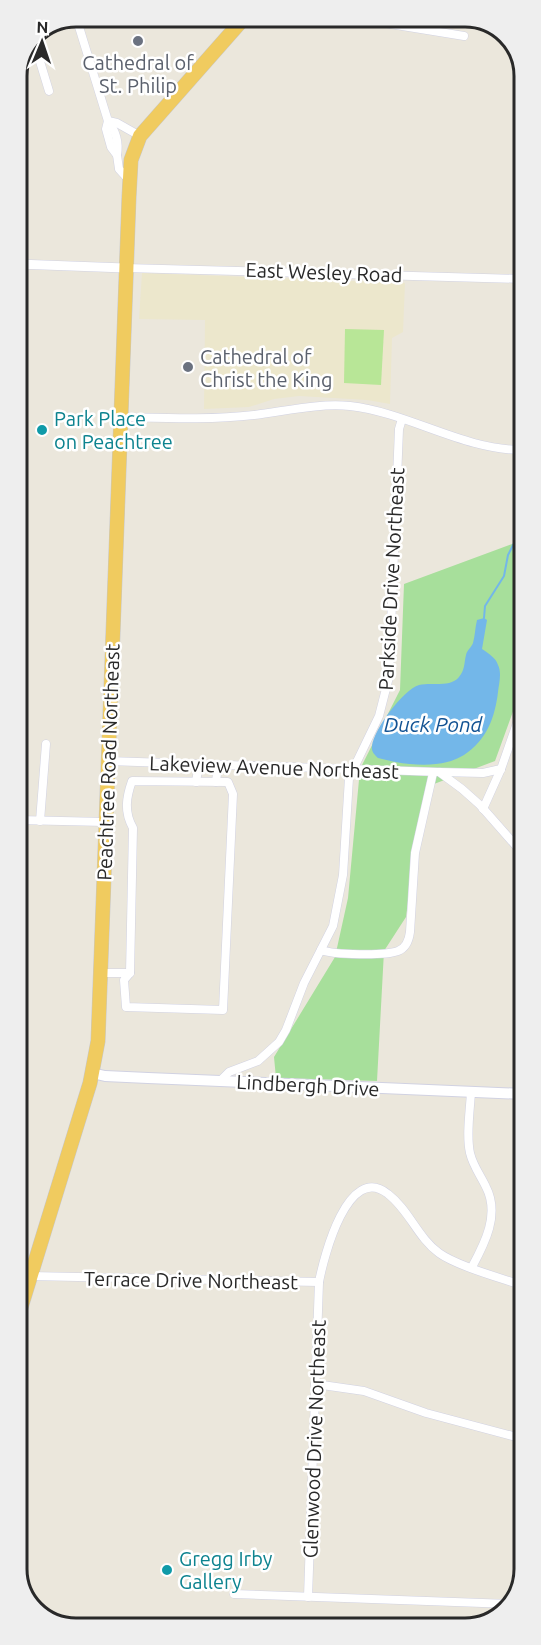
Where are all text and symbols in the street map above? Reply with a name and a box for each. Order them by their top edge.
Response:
north arrow [12,12,72,72]
text: N [36,18,49,36]
marker: Cathedral of St. Philip [131,34,145,48]
place label: Cathedral of St. Philip [82,51,194,97]
street label: East Wesley Road [245,258,403,286]
place label: Cathedral of Christ the King [200,345,333,391]
marker: Cathedral of Christ the King [181,360,195,374]
place label: Park Place on Peachtree [54,407,173,453]
marker: Park Place on Peachtree [35,423,49,437]
street label: Parkside Drive Northeast [374,467,408,691]
street label: Peachtree Road Northeast [92,643,124,881]
water label: Duck Pond [384,712,484,736]
street label: Lakeview Avenue Northeast [149,751,399,783]
street label: Lindbergh Drive [236,1070,380,1100]
street label: Terrace Drive Northeast [84,1267,298,1293]
street label: Glenwood Drive Northeast [298,1319,330,1559]
place label: Gregg Irby Gallery [179,1547,273,1593]
marker: Gregg Irby Gallery [160,1563,174,1577]

